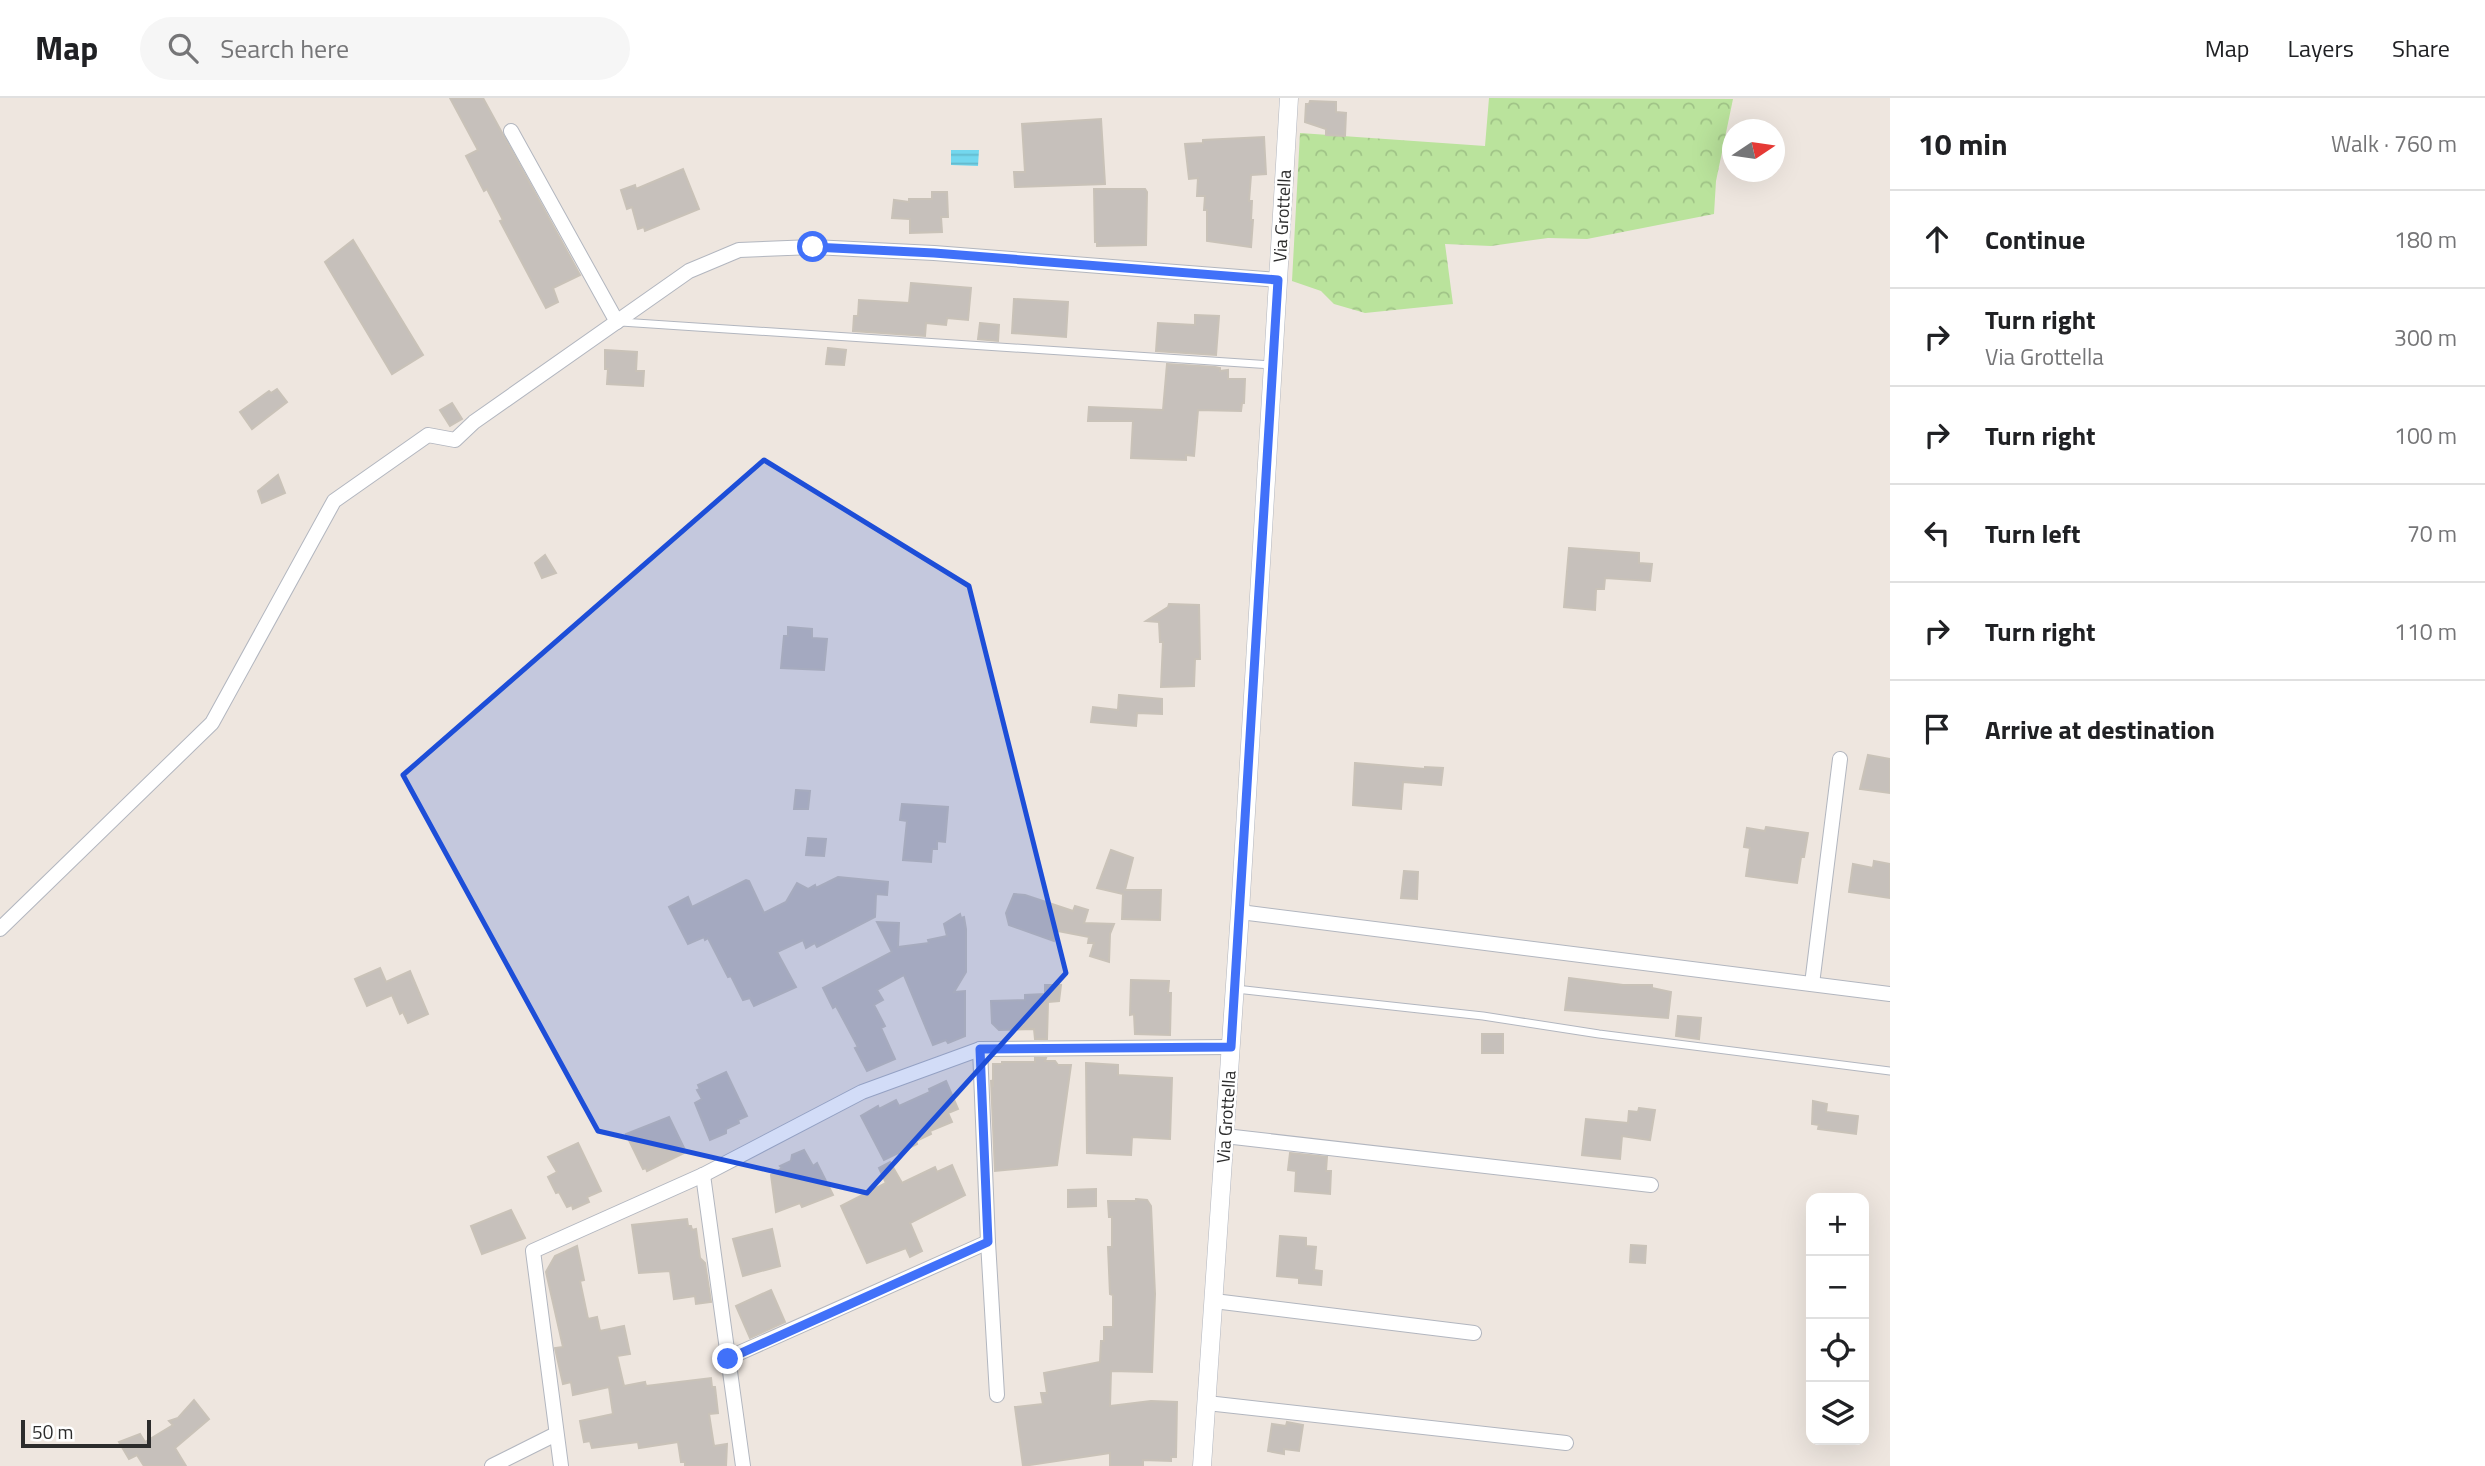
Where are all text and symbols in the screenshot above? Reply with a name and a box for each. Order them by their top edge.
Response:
search box [140,17,630,80]
text: Map [35,23,98,73]
icon: search [164,29,202,67]
text: Search here [220,29,349,68]
text: Map [2205,30,2250,66]
text: Layers [2288,30,2354,66]
text: Share [2392,30,2450,66]
north arrow [1722,119,1785,182]
text: 10 min [1918,121,2008,167]
text: Walk · 760 m [2331,126,2457,161]
street label: Via Grottella [1266,169,1298,263]
icon: ahead [1918,220,1956,258]
text: Continue [1985,220,2085,259]
text: 180 m [2394,222,2457,257]
route start [797,231,828,262]
text: Turn right [1985,300,2096,339]
icon: right [1918,318,1956,356]
text: 300 m [2394,320,2457,355]
text: Via Grottella [1985,339,2104,374]
icon: right [1918,416,1956,454]
text: Turn right [1985,416,2096,455]
text: 100 m [2394,418,2457,453]
icon: left [1918,514,1956,552]
text: Turn left [1985,514,2080,553]
text: 70 m [2407,516,2457,551]
icon: right [1918,612,1956,650]
text: Turn right [1985,612,2096,651]
text: 110 m [2394,614,2457,649]
icon: arrive [1918,710,1956,748]
text: Arrive at destination [1985,710,2215,749]
street label: Via Grottella [1209,1070,1243,1164]
map controls [1806,1193,1869,1445]
button: + [1806,1193,1869,1256]
button: − [1806,1256,1869,1319]
button: locate [1806,1319,1869,1382]
route end [712,1343,743,1374]
button: layers [1806,1382,1869,1445]
scale bar [21,1417,150,1449]
text: 50 m [32,1417,73,1446]

